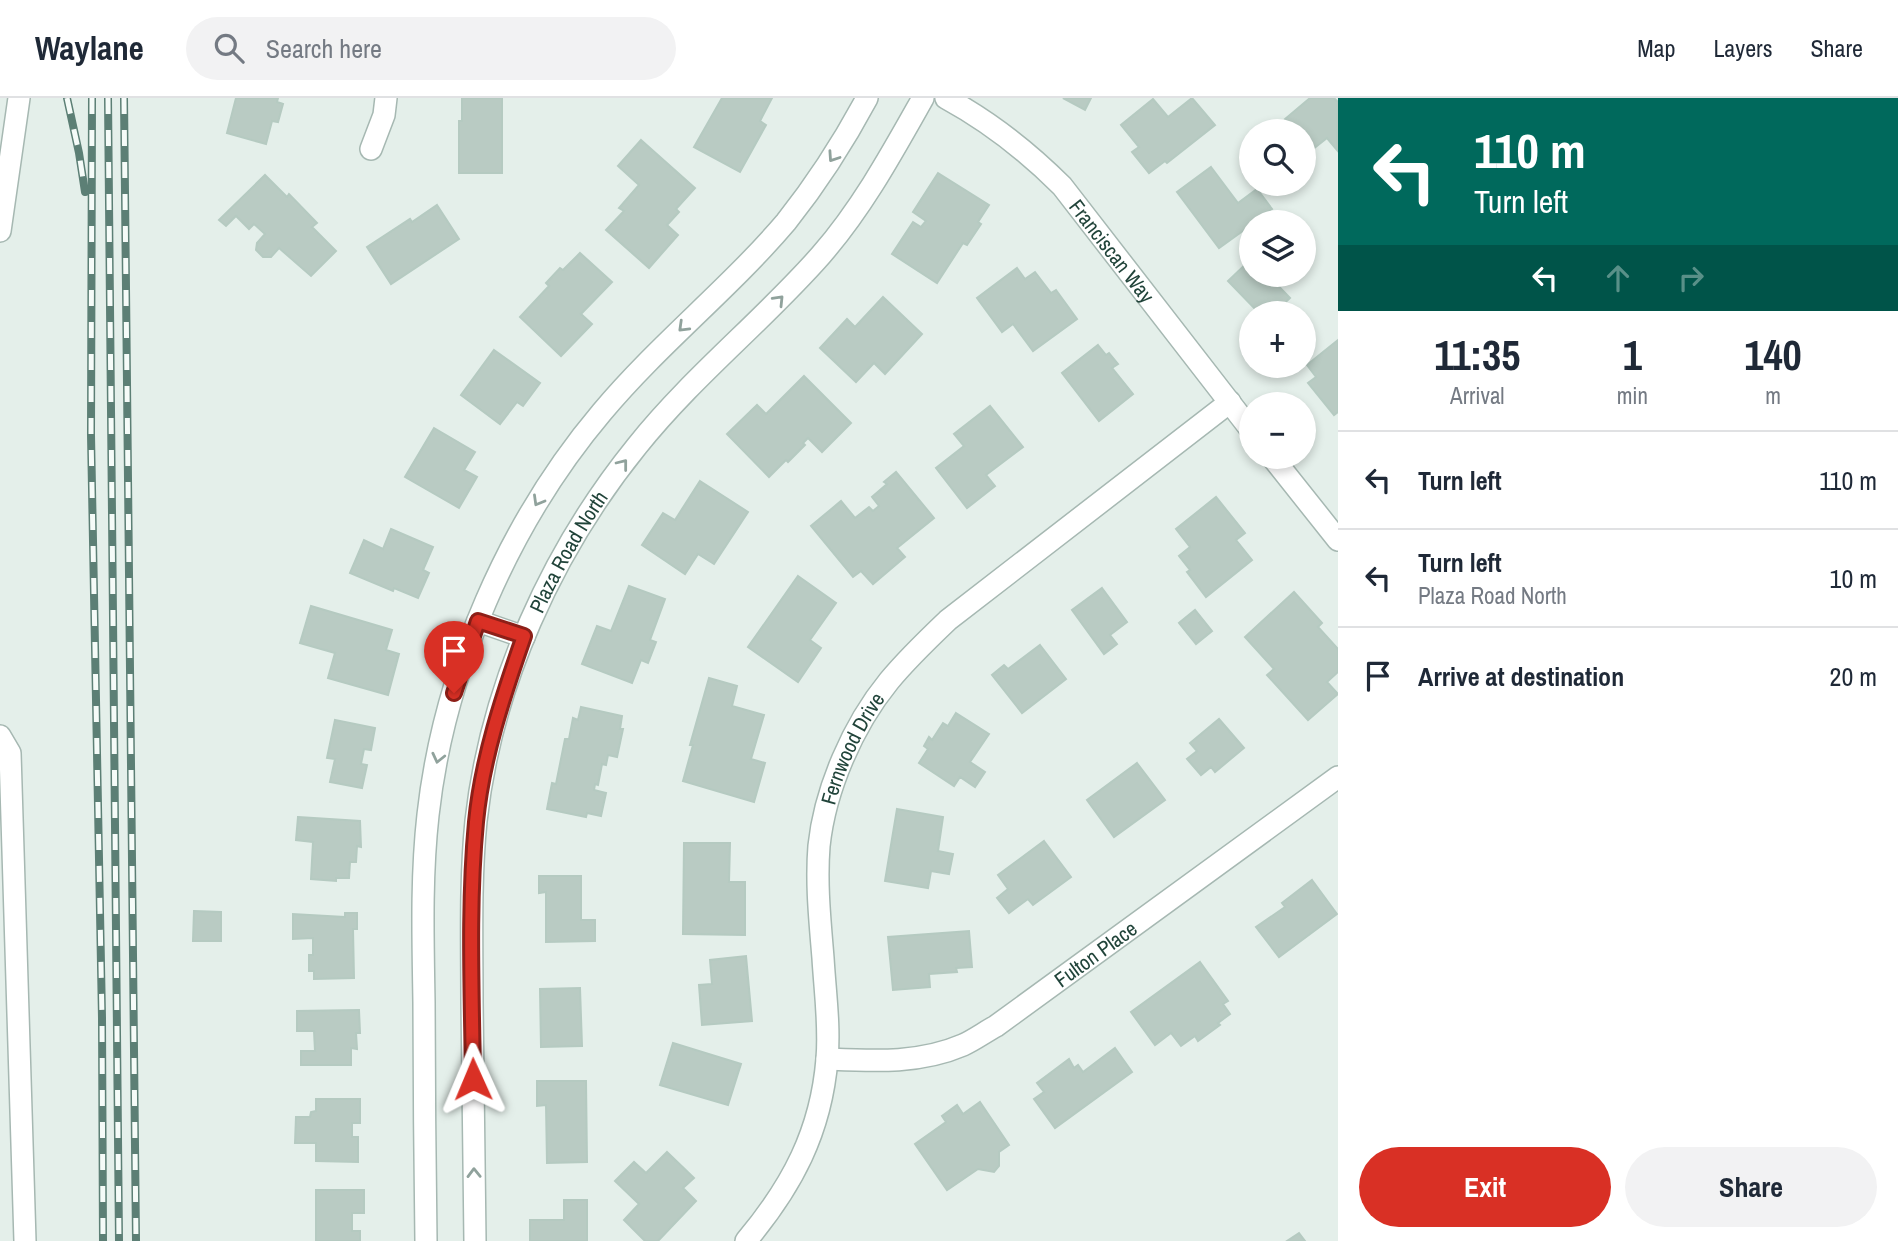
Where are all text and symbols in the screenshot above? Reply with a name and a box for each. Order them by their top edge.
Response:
search box [186,17,676,80]
text: Waylane [35,26,144,70]
icon: search [210,29,248,67]
text: Search here [266,31,382,66]
text: Map [1637,32,1675,64]
text: Layers [1713,32,1772,64]
text: Share [1810,32,1863,64]
text: 110 m [1474,117,1586,183]
map controls [1239,119,1316,469]
button: search [1239,119,1316,196]
icon: left [1359,126,1450,217]
one-way arrow [829,149,841,162]
text: Turn left [1474,180,1568,223]
street label: Franciscan Way [1063,193,1162,309]
button: layers [1239,210,1316,287]
icon: left [1526,259,1564,297]
icon: ahead [1599,259,1637,297]
icon: right [1672,259,1710,297]
one-way arrow [771,295,784,308]
button: + [1239,301,1316,378]
one-way arrow [678,318,691,331]
text: 11:35 [1434,327,1520,383]
text: 1 [1623,327,1642,383]
text: 140 [1744,327,1802,383]
text: Arrival [1450,380,1505,411]
text: min [1617,380,1648,411]
text: m [1765,380,1781,411]
button: − [1239,392,1316,469]
one-way arrow [614,460,627,472]
icon: left [1359,461,1397,499]
text: Turn left [1418,463,1502,498]
text: 110 m [1819,463,1877,498]
street label: Plaza Road North [522,485,614,617]
one-way arrow [533,494,546,507]
text: Turn left [1418,545,1502,580]
icon: left [1359,559,1397,597]
text: 10 m [1830,561,1877,596]
text: Plaza Road North [1418,580,1567,611]
pin [424,621,484,693]
icon: arrive [435,632,473,670]
icon: arrive [1359,657,1397,695]
text: Arrive at destination [1418,659,1624,694]
text: 20 m [1830,659,1877,694]
street label: Fernwood Drive [813,686,891,808]
one-way arrow [432,752,446,764]
street label: Fulton Place [1048,914,1143,994]
position arrow [436,1042,510,1116]
button: Exit [1359,1147,1611,1227]
button: Share [1625,1147,1877,1227]
one-way arrow [466,1167,482,1178]

